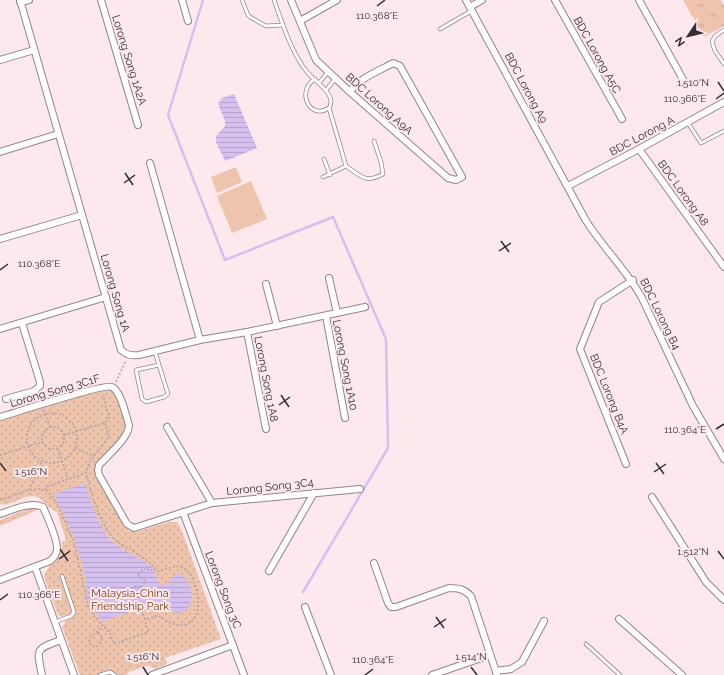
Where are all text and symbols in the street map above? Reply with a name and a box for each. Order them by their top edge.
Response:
text: 110.368°E [356,10,398,21]
street label: Lorong Song 1A2A [109,13,149,107]
street label: BDC Lorong A5C [571,15,624,96]
north arrow [668,16,708,56]
text: N [672,34,688,49]
street label: BDC Lorong A9 [502,50,550,126]
street label: BDC Lorong A9A [343,71,416,138]
text: 1.510°N [677,77,709,88]
text: 110.366°E [664,93,706,104]
street label: BDC Lorong A [607,113,677,159]
street label: BDC Lorong A8 [655,158,711,228]
street label: Lorong Song 1A [98,253,132,334]
text: 110.368°E [18,258,60,269]
street label: BDC Lorong B4 [637,276,683,352]
street label: Lorong Song 1A10 [330,319,360,412]
street label: Lorong Song 1A8 [251,335,281,423]
street label: BDC Lorong B4A [587,352,631,437]
street label: Lorong Song 3C1F [9,372,102,410]
text: 110.364°E [664,424,706,435]
text: 1.516°N [15,466,47,477]
street label: Lorong Song 3C4 [226,476,314,498]
text: 1.512°N [677,546,709,557]
street label: Lorong Song 3C [202,550,244,631]
park label: Malaysia-China Friendship Park [91,587,169,613]
text: 110.366°E [18,589,60,600]
text: 1.516°N [127,651,159,662]
text: 1.514°N [455,651,487,662]
text: 110.364°E [352,654,394,665]

